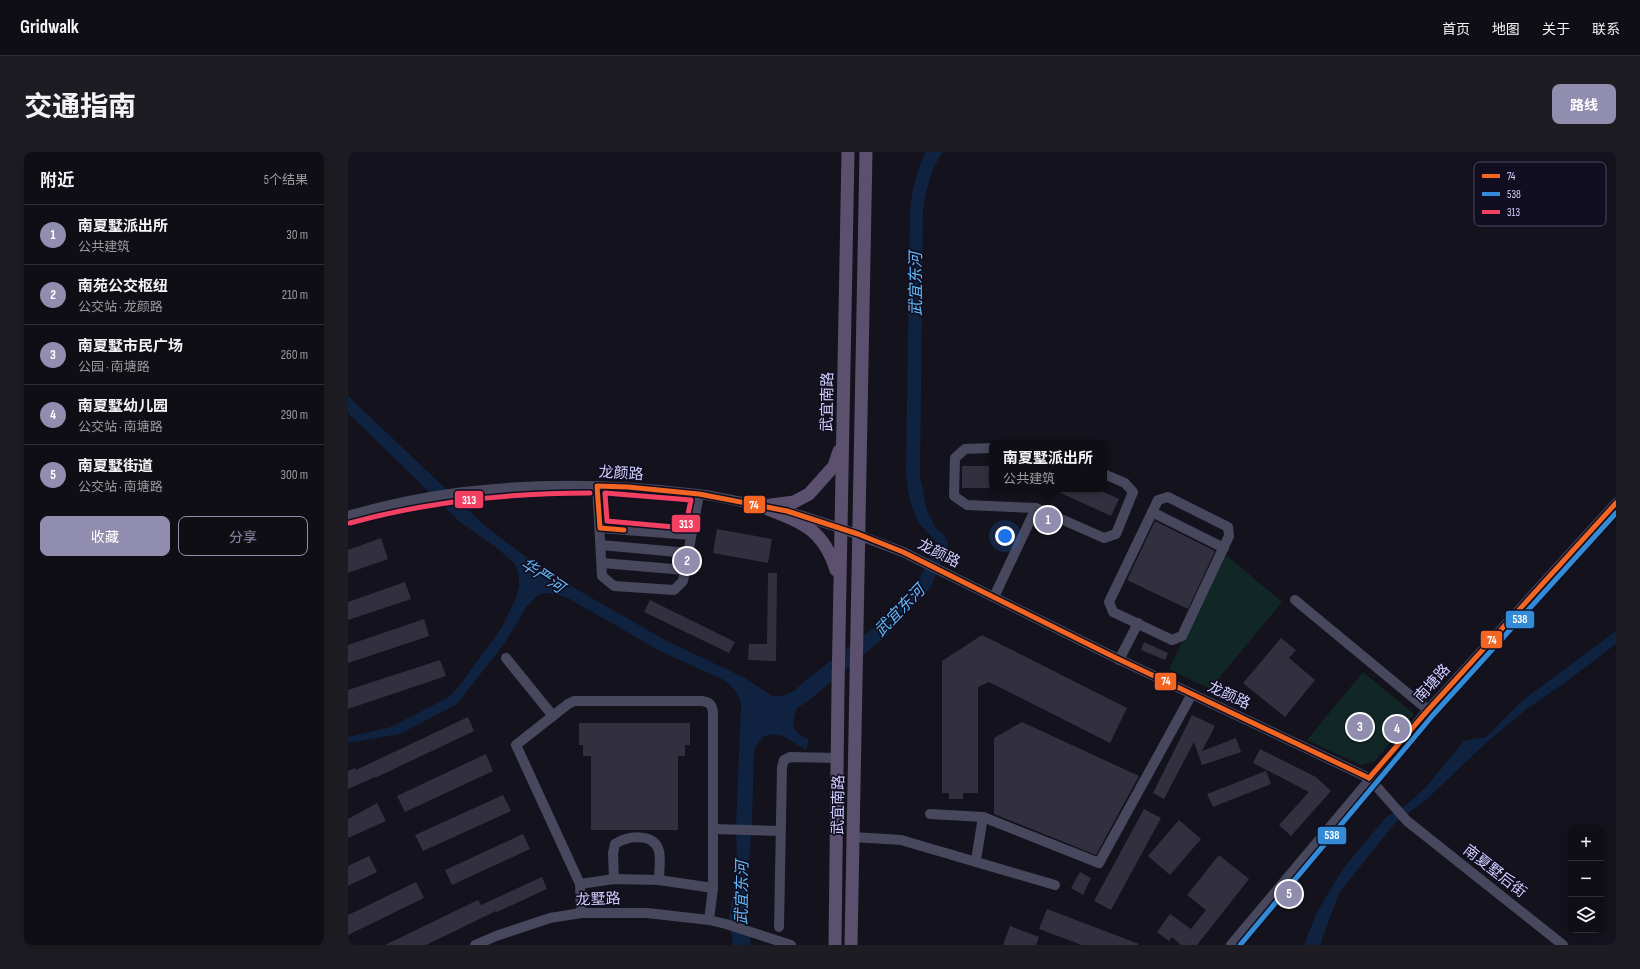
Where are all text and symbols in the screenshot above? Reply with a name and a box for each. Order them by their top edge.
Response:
text: Gridwalk [20,16,79,39]
text: 首页 [1442,21,1470,38]
text: 地图 [1492,21,1520,38]
text: 关于 [1542,21,1570,38]
text: 联系 [1592,21,1620,38]
button: 路线 [1552,84,1616,124]
text: 交通指南 [24,91,136,124]
legend [1474,162,1606,226]
text: 74 [1507,170,1516,183]
text: 附近 [40,171,74,191]
text: 5个结果 [264,172,308,188]
text: 538 [1507,188,1521,201]
text: 313 [1507,206,1520,219]
text: 南夏墅派出所 [78,217,168,236]
text: 1 [50,227,56,243]
text: 30 m [286,227,308,243]
text: 公共建筑 [78,239,130,255]
water label: 武宜东河 [907,249,926,316]
text: 南苑公交枢纽 [78,277,168,296]
text: 2 [50,287,56,303]
text: 210 m [282,287,308,303]
text: 公交站 · 龙颜路 [78,299,163,315]
text: 南夏墅市民广场 [78,337,183,356]
text: 3 [50,347,56,363]
text: 260 m [281,347,308,363]
text: 公园 · 南塘路 [78,359,150,375]
street label: 武宜南路 [817,372,838,432]
text: 南夏墅幼儿园 [78,397,168,416]
text: 4 [50,407,56,423]
text: 290 m [281,407,308,423]
text: 公交站 · 南塘路 [78,419,163,435]
popup [989,440,1107,492]
text: 南夏墅派出所 [1003,449,1093,468]
text: 南夏墅街道 [78,457,153,476]
street label: 龙颜路 [598,463,644,484]
text: 5 [50,467,56,483]
text: 300 m [281,467,308,483]
text: 公共建筑 [1003,471,1055,487]
text: 公交站 · 南塘路 [78,479,163,495]
line badge: 313 [454,490,484,509]
text: 313 [462,494,476,507]
line badge: 74 [743,495,766,514]
text: 74 [749,499,759,512]
pin: 1 [1035,505,1061,535]
line badge: 313 [671,514,701,533]
button: 收藏 [40,516,170,556]
button: 分享 [178,516,308,556]
text: 313 [679,518,693,531]
your location [995,526,1015,546]
street label: 龙颜路 [914,535,963,572]
pin: 2 [674,546,700,576]
water label: 华严河 [517,555,570,599]
water label: 武宜东河 [871,579,931,641]
line badge: 538 [1505,610,1535,629]
text: 538 [1513,613,1527,626]
line badge: 74 [1480,630,1503,649]
text: 74 [1487,634,1497,647]
street label: 南塘路 [1410,660,1454,706]
line badge: 74 [1154,672,1177,691]
text: 74 [1161,675,1171,688]
street label: 龙颜路 [1204,677,1253,714]
pin: 3 [1347,712,1373,742]
pin: 4 [1384,714,1410,744]
street label: 武宜南路 [828,775,849,835]
map controls [1568,825,1604,933]
button: + [1568,825,1604,861]
line badge: 538 [1317,826,1347,845]
text: 538 [1325,829,1339,842]
street label: 南夏墅后街 [1459,841,1530,902]
water label: 武宜东河 [732,858,753,925]
button: − [1568,861,1604,897]
pin: 5 [1276,879,1302,909]
street label: 龙墅路 [575,889,621,910]
button: layers [1568,897,1604,933]

